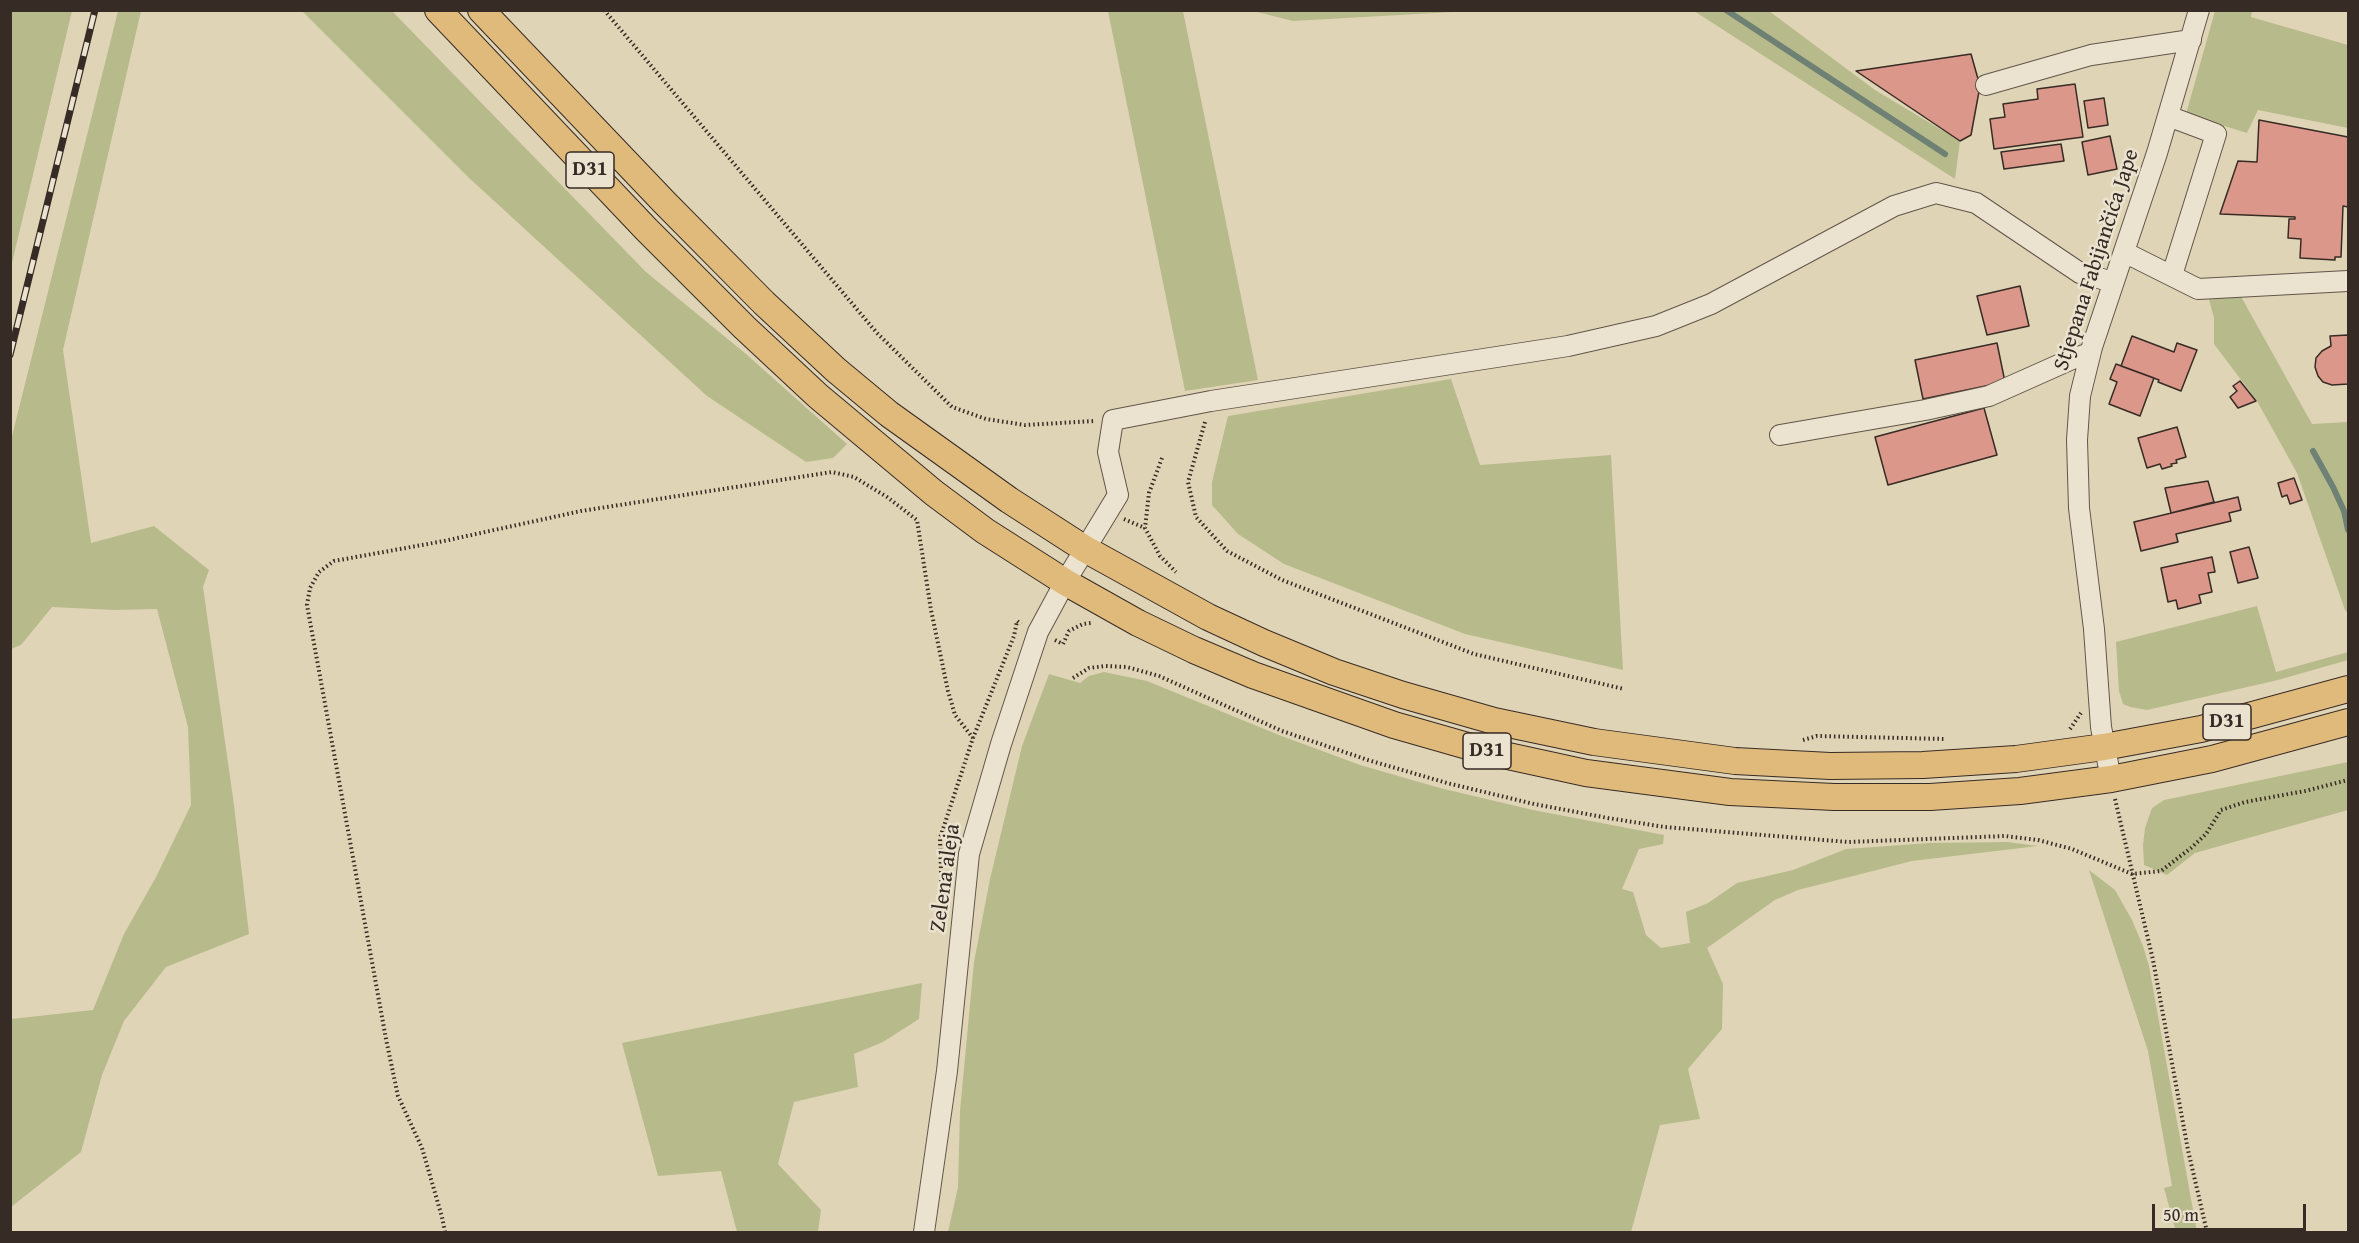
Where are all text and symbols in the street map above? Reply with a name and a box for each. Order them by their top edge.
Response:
street label: Stjepana Fabijančića Jape [2049,146,2145,374]
road number: D31 [566,152,614,188]
road number: D31 [2203,704,2251,740]
road number: D31 [1463,733,1511,769]
street label: Zelena aleja [925,822,967,934]
scale bar [2155,1192,2310,1230]
text: 50 m [2163,1201,2199,1228]

